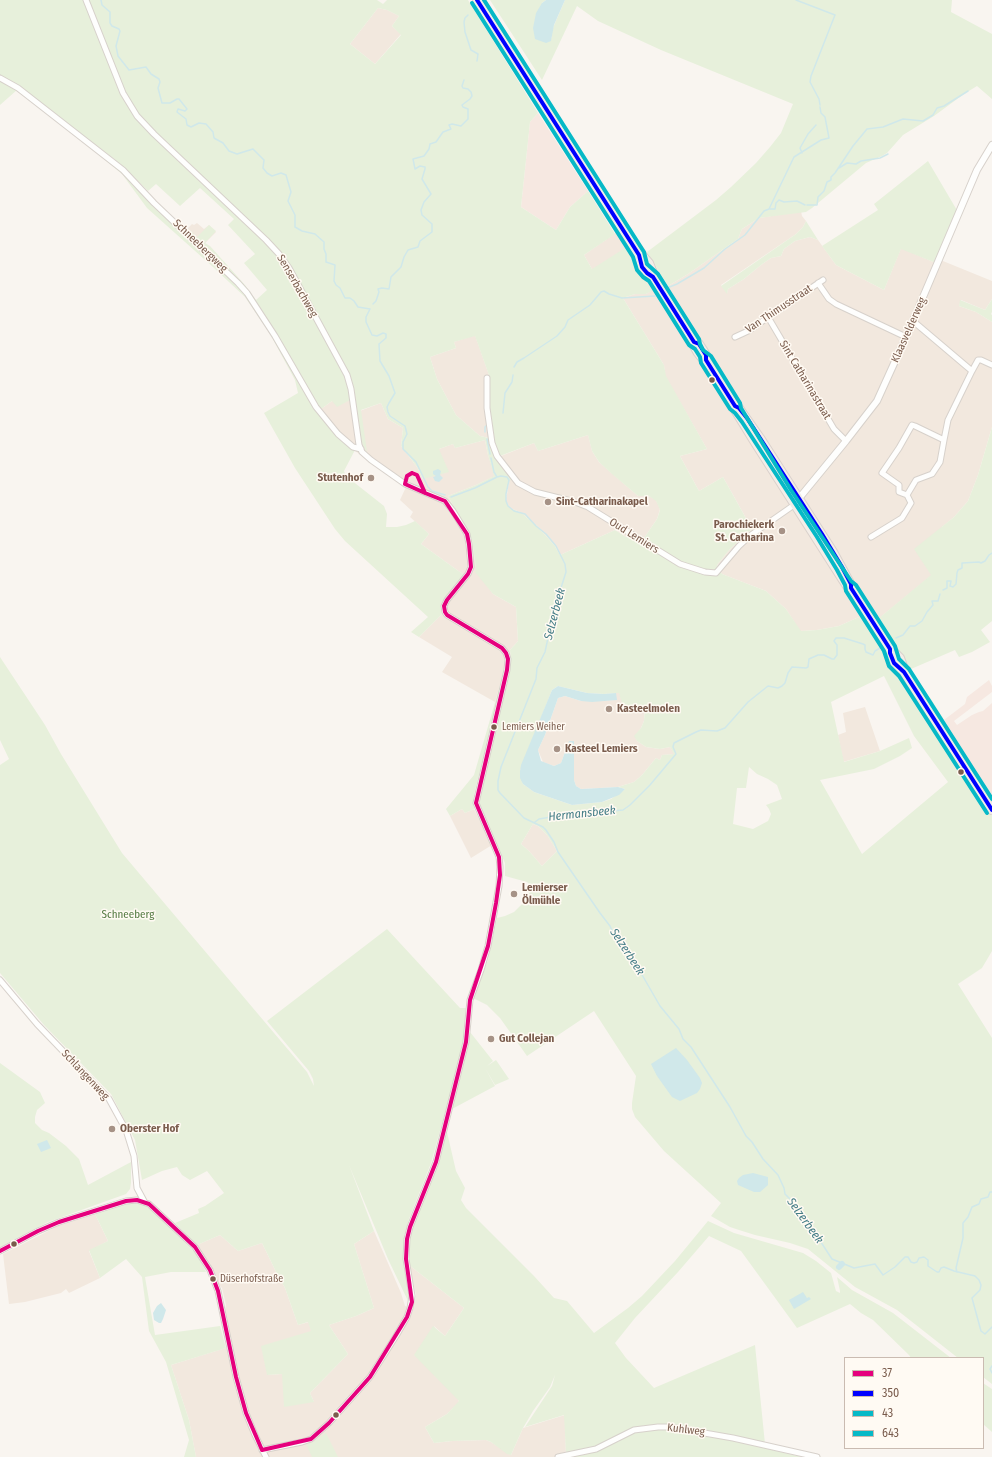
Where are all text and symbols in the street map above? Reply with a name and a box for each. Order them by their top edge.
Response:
street label: Schneebergweg [170,217,230,275]
street label: Senserbachweg [274,252,320,320]
street label: Van Thimusstraat [743,282,815,336]
street label: Klaasvelderweg [889,295,929,365]
street label: Sint Catharinastraat [776,338,834,422]
unlabelled marker [707,375,717,385]
place label: Stutenhof [317,471,363,485]
marker: Stutenhof [366,473,376,483]
place label: Sint-Catharinakapel [556,495,648,509]
marker: Sint-Catharinakapel [543,497,553,507]
street label: Oud Lemiers [607,515,661,557]
place label: Parochiekerk St. Catharina [714,518,774,544]
marker: Parochiekerk St. Catharina [777,526,787,536]
water label: Selzerbeek [541,587,569,641]
place label: Kasteelmolen [617,702,680,716]
marker: Kasteelmolen [604,704,614,714]
place label: Lemiers Weiher [502,721,565,733]
marker: Lemiers Weiher [489,722,499,732]
place label: Kasteel Lemiers [565,742,638,756]
marker: Kasteel Lemiers [552,744,562,754]
unlabelled marker [956,767,966,777]
water label: Hermansbeek [548,803,616,825]
place label: Lemierser Ölmühle [522,881,568,907]
marker: Lemierser Ölmühle [509,889,519,899]
park label: Schneeberg [102,908,154,922]
water label: Selzerbeek [607,926,647,978]
place label: Gut Collejan [499,1032,554,1046]
marker: Gut Collejan [486,1034,496,1044]
street label: Schlangenweg [58,1047,112,1103]
place label: Oberster Hof [120,1122,179,1136]
marker: Oberster Hof [107,1124,117,1134]
water label: Selzerbeek [784,1195,826,1247]
unlabelled marker [9,1239,19,1249]
place label: Düserhofstraße [220,1273,283,1285]
marker: Düserhofstraße [208,1274,218,1284]
legend [844,1357,984,1449]
text: 37 [882,1366,892,1380]
text: 350 [882,1386,899,1400]
text: 43 [882,1406,893,1420]
unlabelled marker [331,1410,341,1420]
street label: Kuhlweg [666,1421,706,1439]
text: 643 [882,1426,899,1440]

